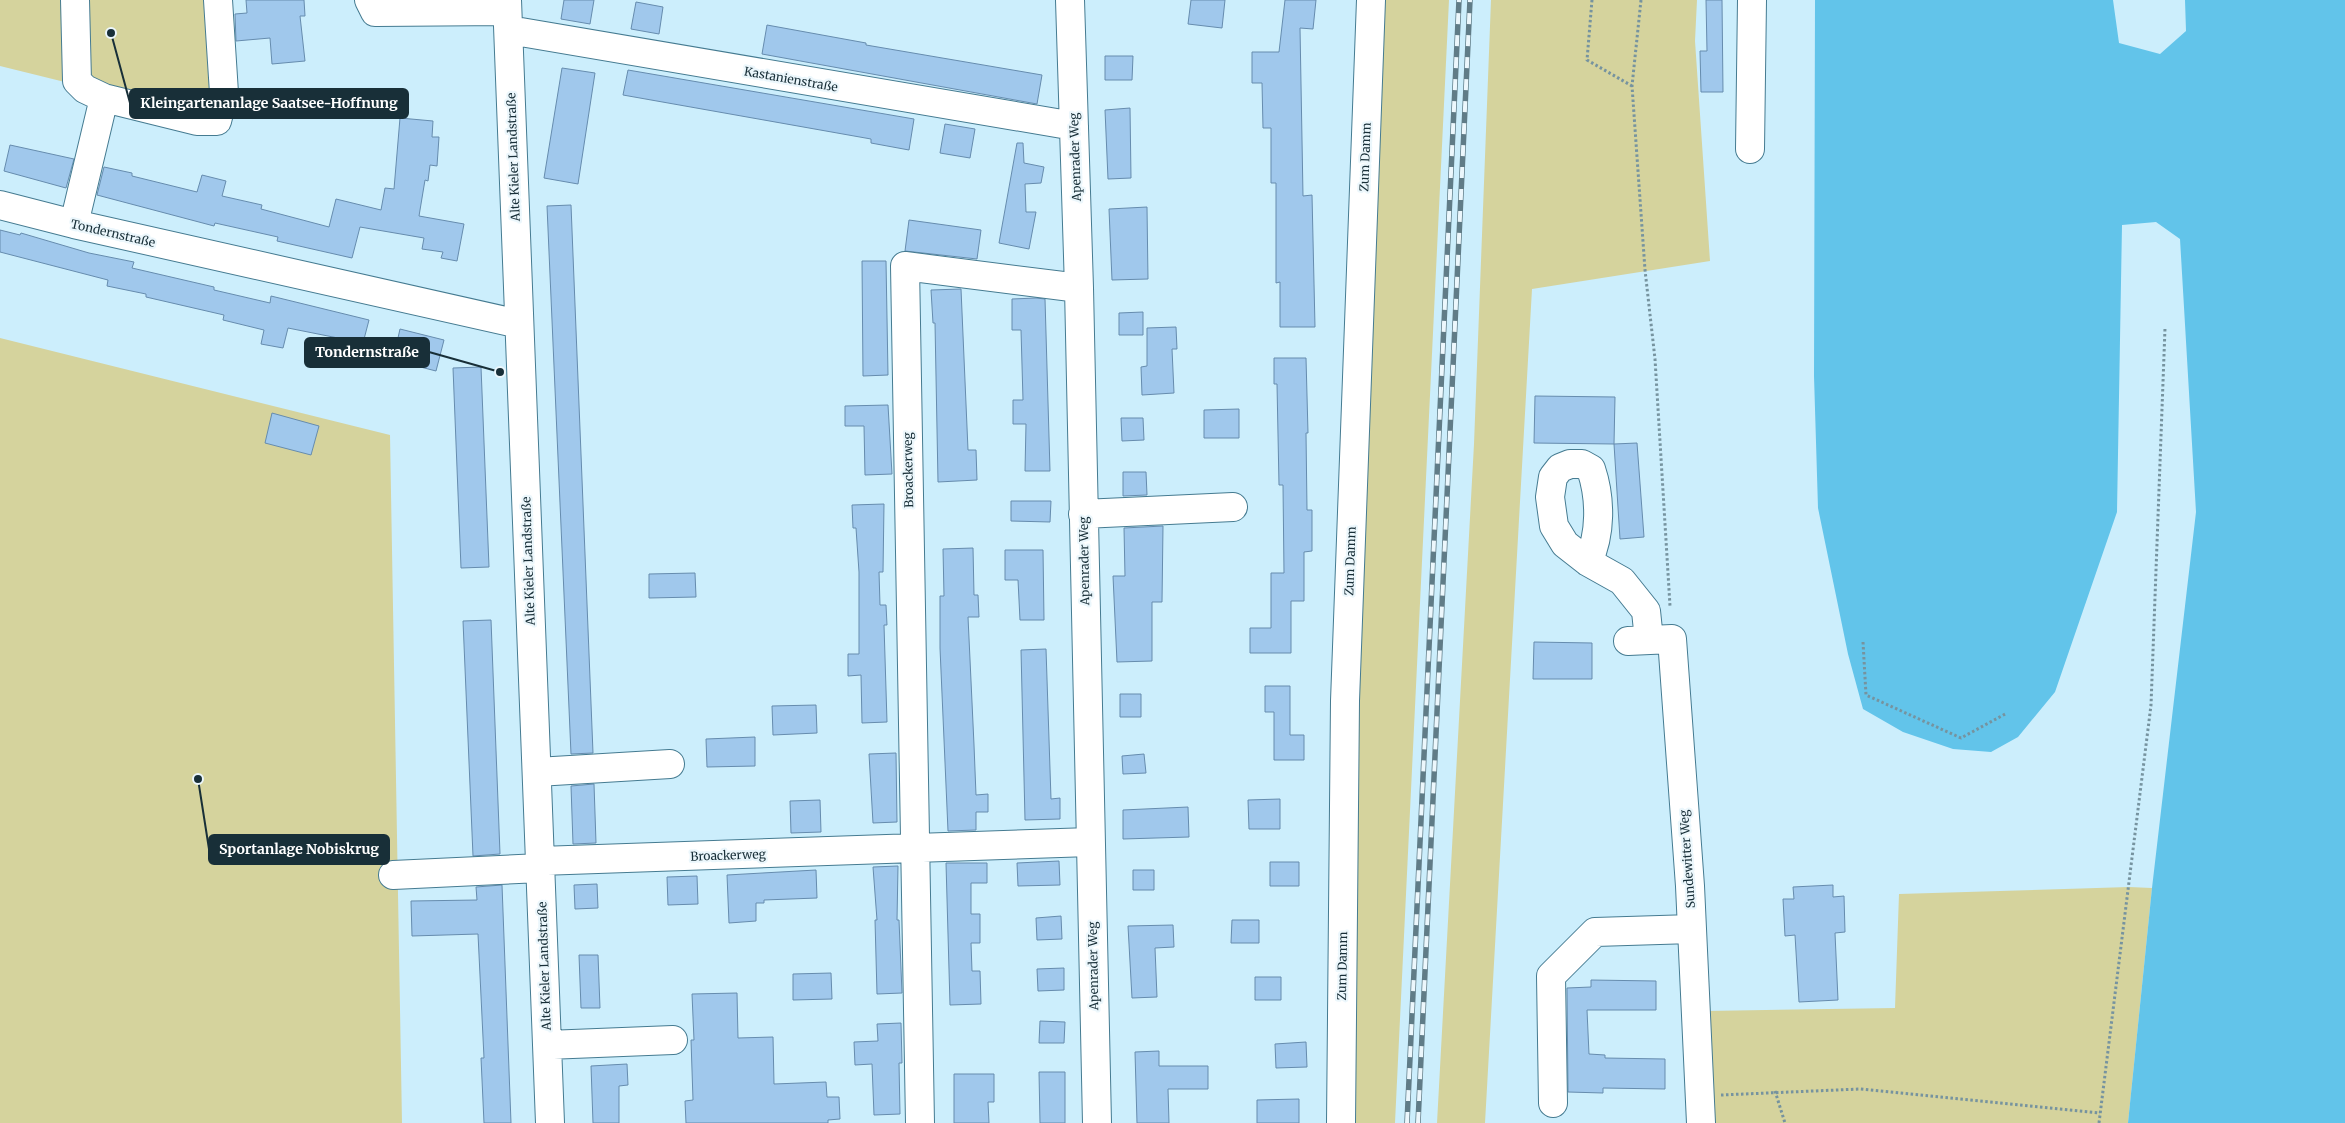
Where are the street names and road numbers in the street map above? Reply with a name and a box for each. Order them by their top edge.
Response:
street label: Kastanienstraße [743,63,839,95]
street label: Alte Kieler Landstraße [503,92,523,223]
street label: Apenrader Weg [1066,112,1084,203]
street label: Zum Damm [1356,122,1374,192]
street label: Tondernstraße [69,216,157,250]
street label: Broackerweg [900,431,916,508]
street label: Alte Kieler Landstraße [518,496,538,627]
street label: Apenrader Weg [1076,516,1092,606]
street label: Zum Damm [1341,526,1359,596]
street label: Sundewitter Weg [1676,808,1698,909]
street label: Broackerweg [690,846,767,864]
street label: Alte Kieler Landstraße [534,901,554,1032]
street label: Apenrader Weg [1085,921,1101,1011]
street label: Zum Damm [1334,931,1350,1001]

